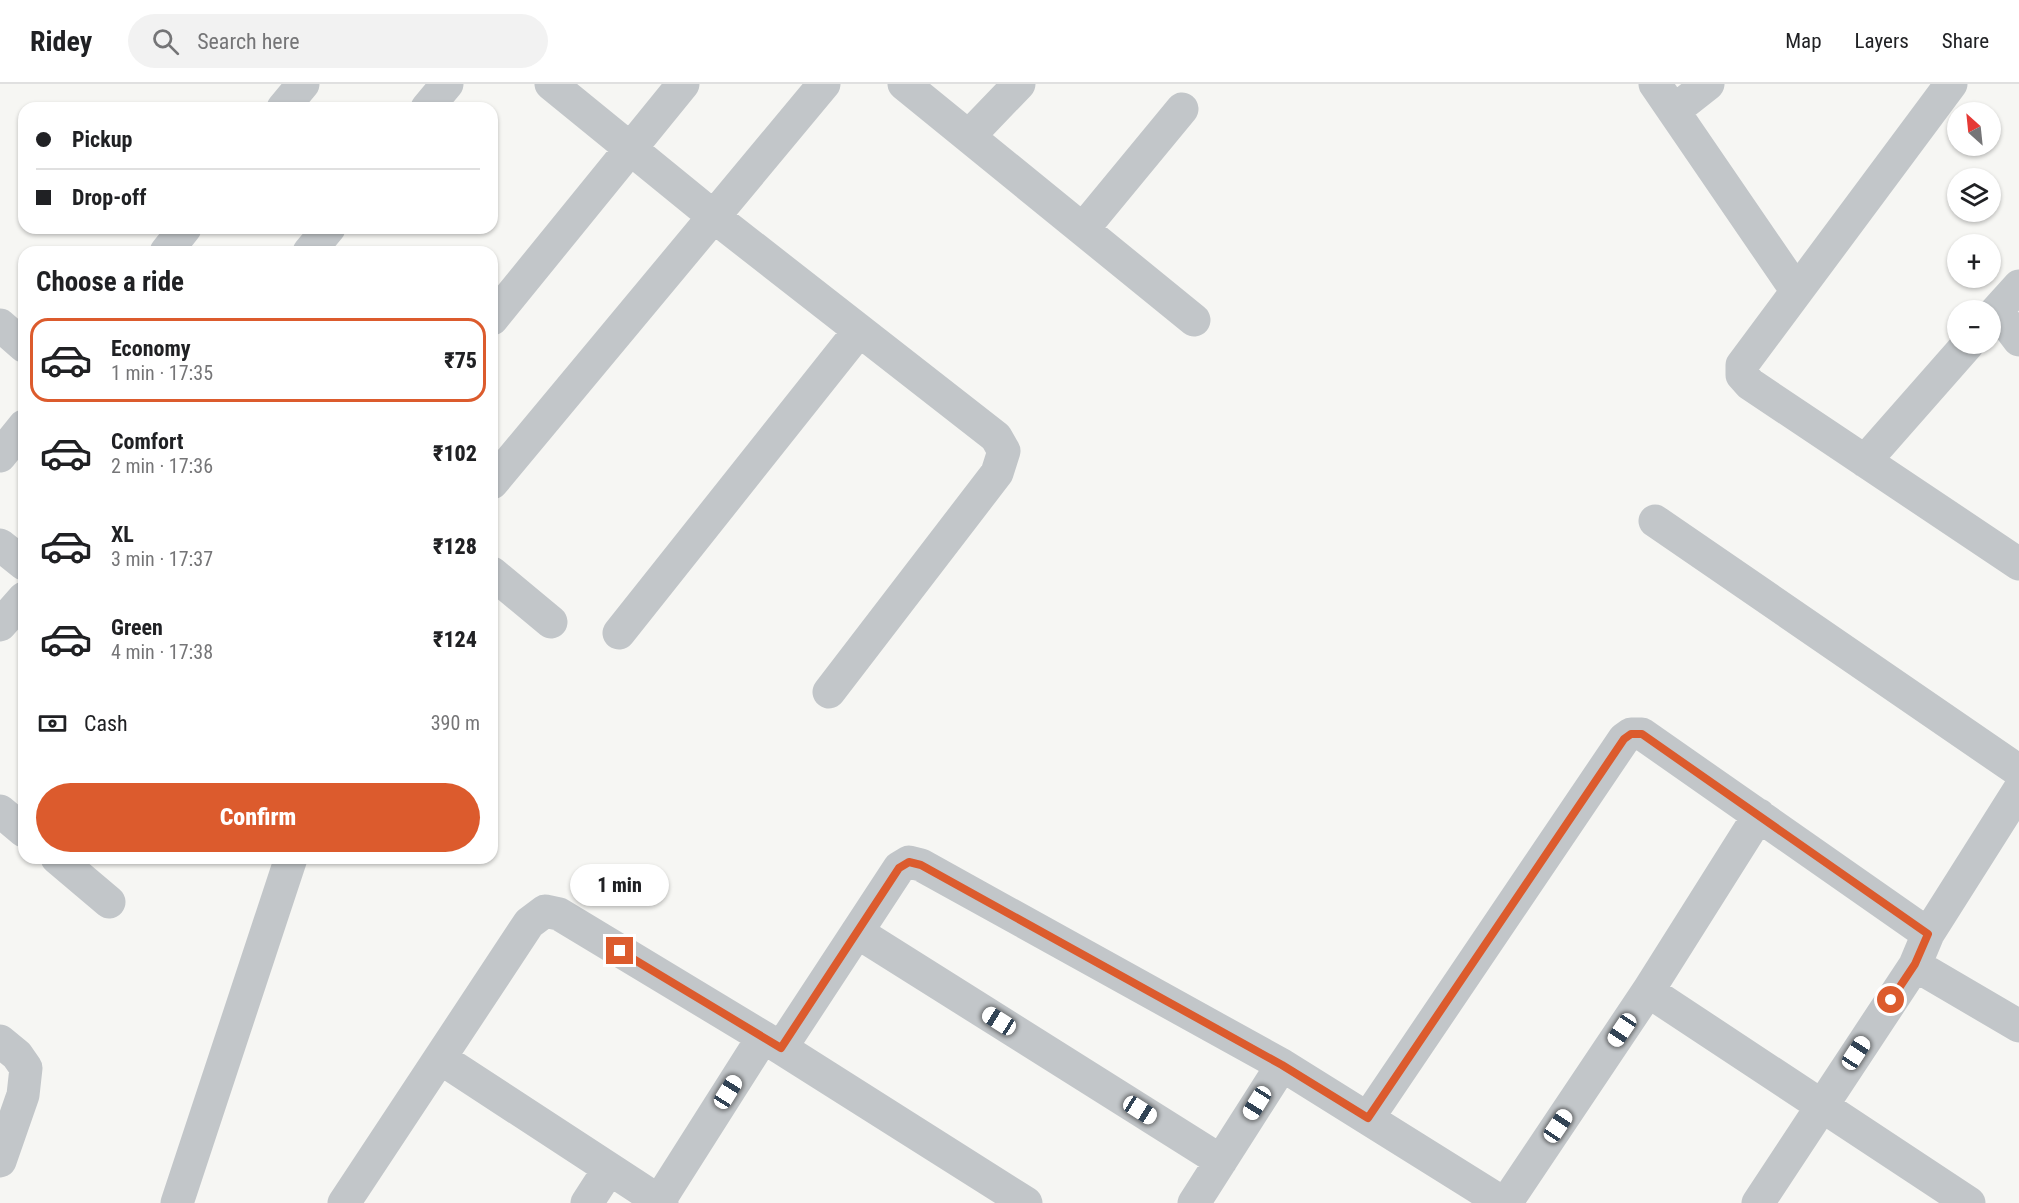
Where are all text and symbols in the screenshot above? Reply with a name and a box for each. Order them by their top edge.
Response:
search box [128,14,548,68]
text: Ridey [30,25,92,58]
icon: search [149,25,182,58]
text: Search here [197,29,299,54]
text: Map [1785,29,1822,53]
text: Layers [1855,29,1909,53]
text: Share [1942,29,1989,53]
north arrow [1947,102,2001,156]
map controls [1947,102,2001,354]
text: Pickup [72,127,132,152]
button: layers [1947,168,2001,222]
text: Drop-off [72,185,146,210]
button: + [1947,234,2001,288]
text: Choose a ride [36,266,184,298]
button: − [1947,300,2001,354]
icon: car [39,333,93,387]
text: Economy [111,336,191,361]
text: ₹75 [444,348,477,373]
text: 1 min · 17:35 [111,361,213,385]
icon: car [39,426,93,480]
text: Comfort [111,429,184,454]
text: ₹102 [433,441,477,466]
text: 2 min · 17:36 [111,454,213,478]
icon: car [39,519,93,573]
text: XL [111,522,134,547]
text: ₹128 [433,534,477,559]
text: 3 min · 17:37 [111,547,213,571]
icon: car [39,612,93,666]
text: Green [111,615,163,640]
text: ₹124 [433,627,477,652]
text: 4 min · 17:38 [111,640,213,664]
icon: cash [36,707,69,740]
text: Cash [84,711,128,736]
text: 390 m [431,711,480,735]
button: Confirm [36,783,480,852]
callout: 1 min [570,864,670,906]
text: 1 min [597,873,642,897]
route end [606,937,633,964]
route start [1877,986,1904,1013]
car [979,1004,1019,1038]
car [1604,1010,1640,1050]
car [1839,1033,1873,1073]
car [711,1072,745,1112]
car [1240,1083,1274,1123]
car [1120,1093,1160,1127]
car [1540,1106,1576,1146]

